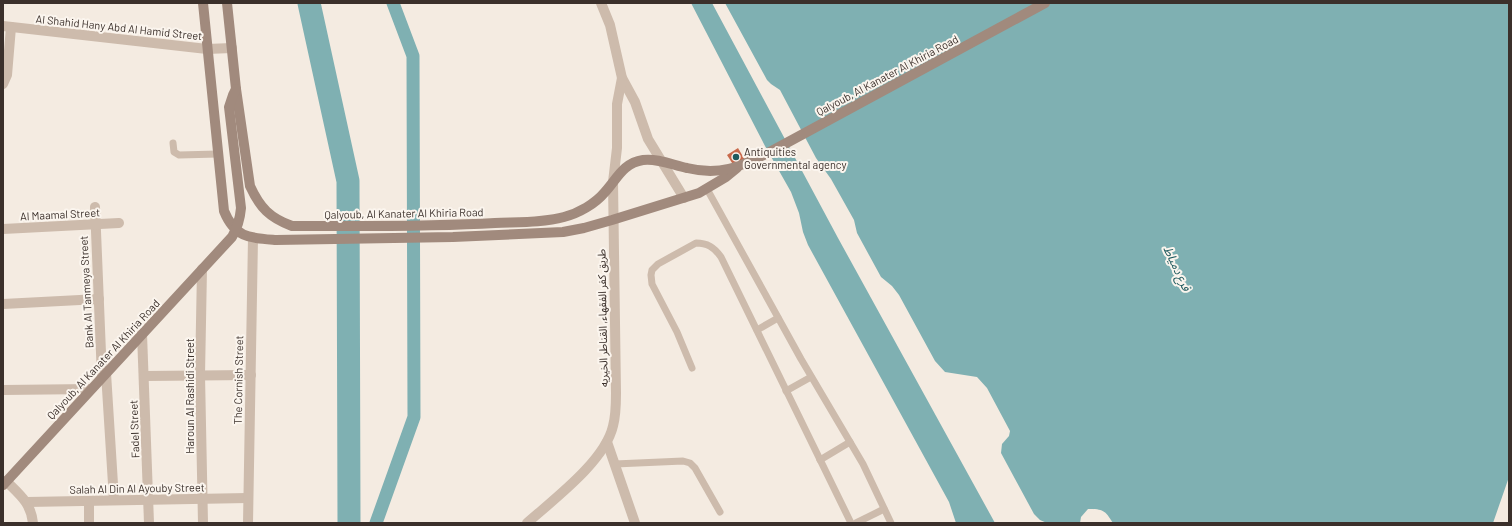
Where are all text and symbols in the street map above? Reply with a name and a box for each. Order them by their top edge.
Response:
street label: Al Shahid Hany Abd Al Hamid Street [35,12,203,42]
street label: Qalyoub, Al Kanater Al Khiria Road [814,32,960,118]
place label: Antiquities Governmental agency [744,145,846,171]
marker: Antiquities Governmental agency [731,152,741,162]
street label: Al Maamal Street [20,205,100,223]
street label: Qalyoub, Al Kanater Al Khiria Road [324,205,484,221]
street label: Bank Al Tanmeya Street [77,235,95,349]
water label: فرع دمياط [1159,243,1195,295]
street label: طريق كفر الفقهاء, القناطر الخيريه [594,249,611,387]
street label: Qalyoub, Al Kanater Al Khiria Road [44,296,162,422]
street label: The Cornish Street [231,335,245,425]
street label: Haroun Al Rashidi Street [183,338,196,454]
street label: Fadel Street [126,400,142,458]
street label: Salah Al Din Al Ayouby Street [69,480,205,496]

